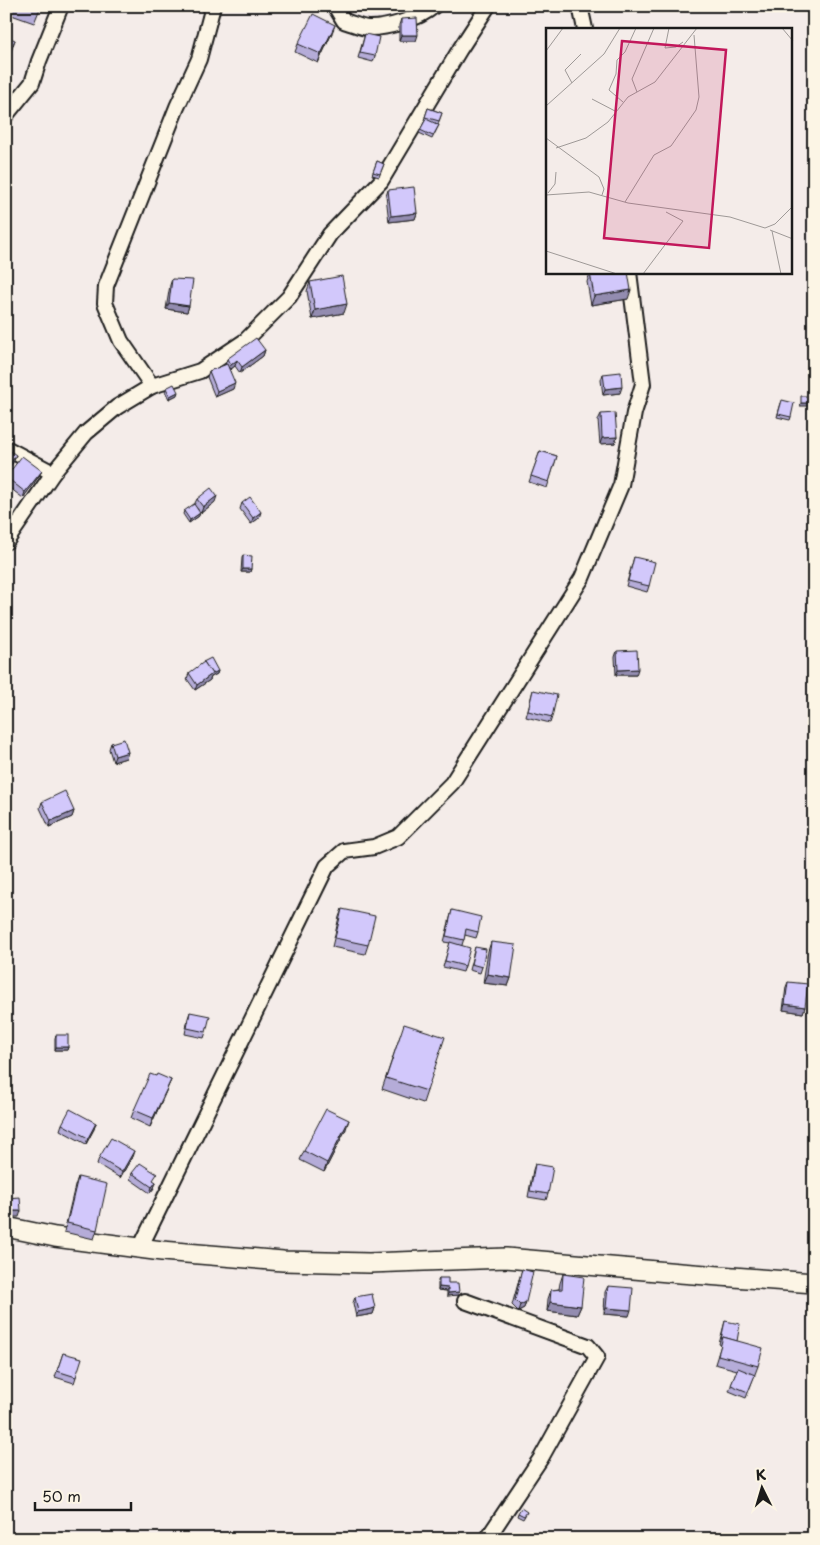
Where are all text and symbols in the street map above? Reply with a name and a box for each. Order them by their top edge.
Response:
inset map [546,28,792,274]
north arrow [738,1462,788,1512]
text: K [755,1464,767,1485]
scale bar [35,1480,131,1512]
text: 50 m [42,1484,81,1507]

